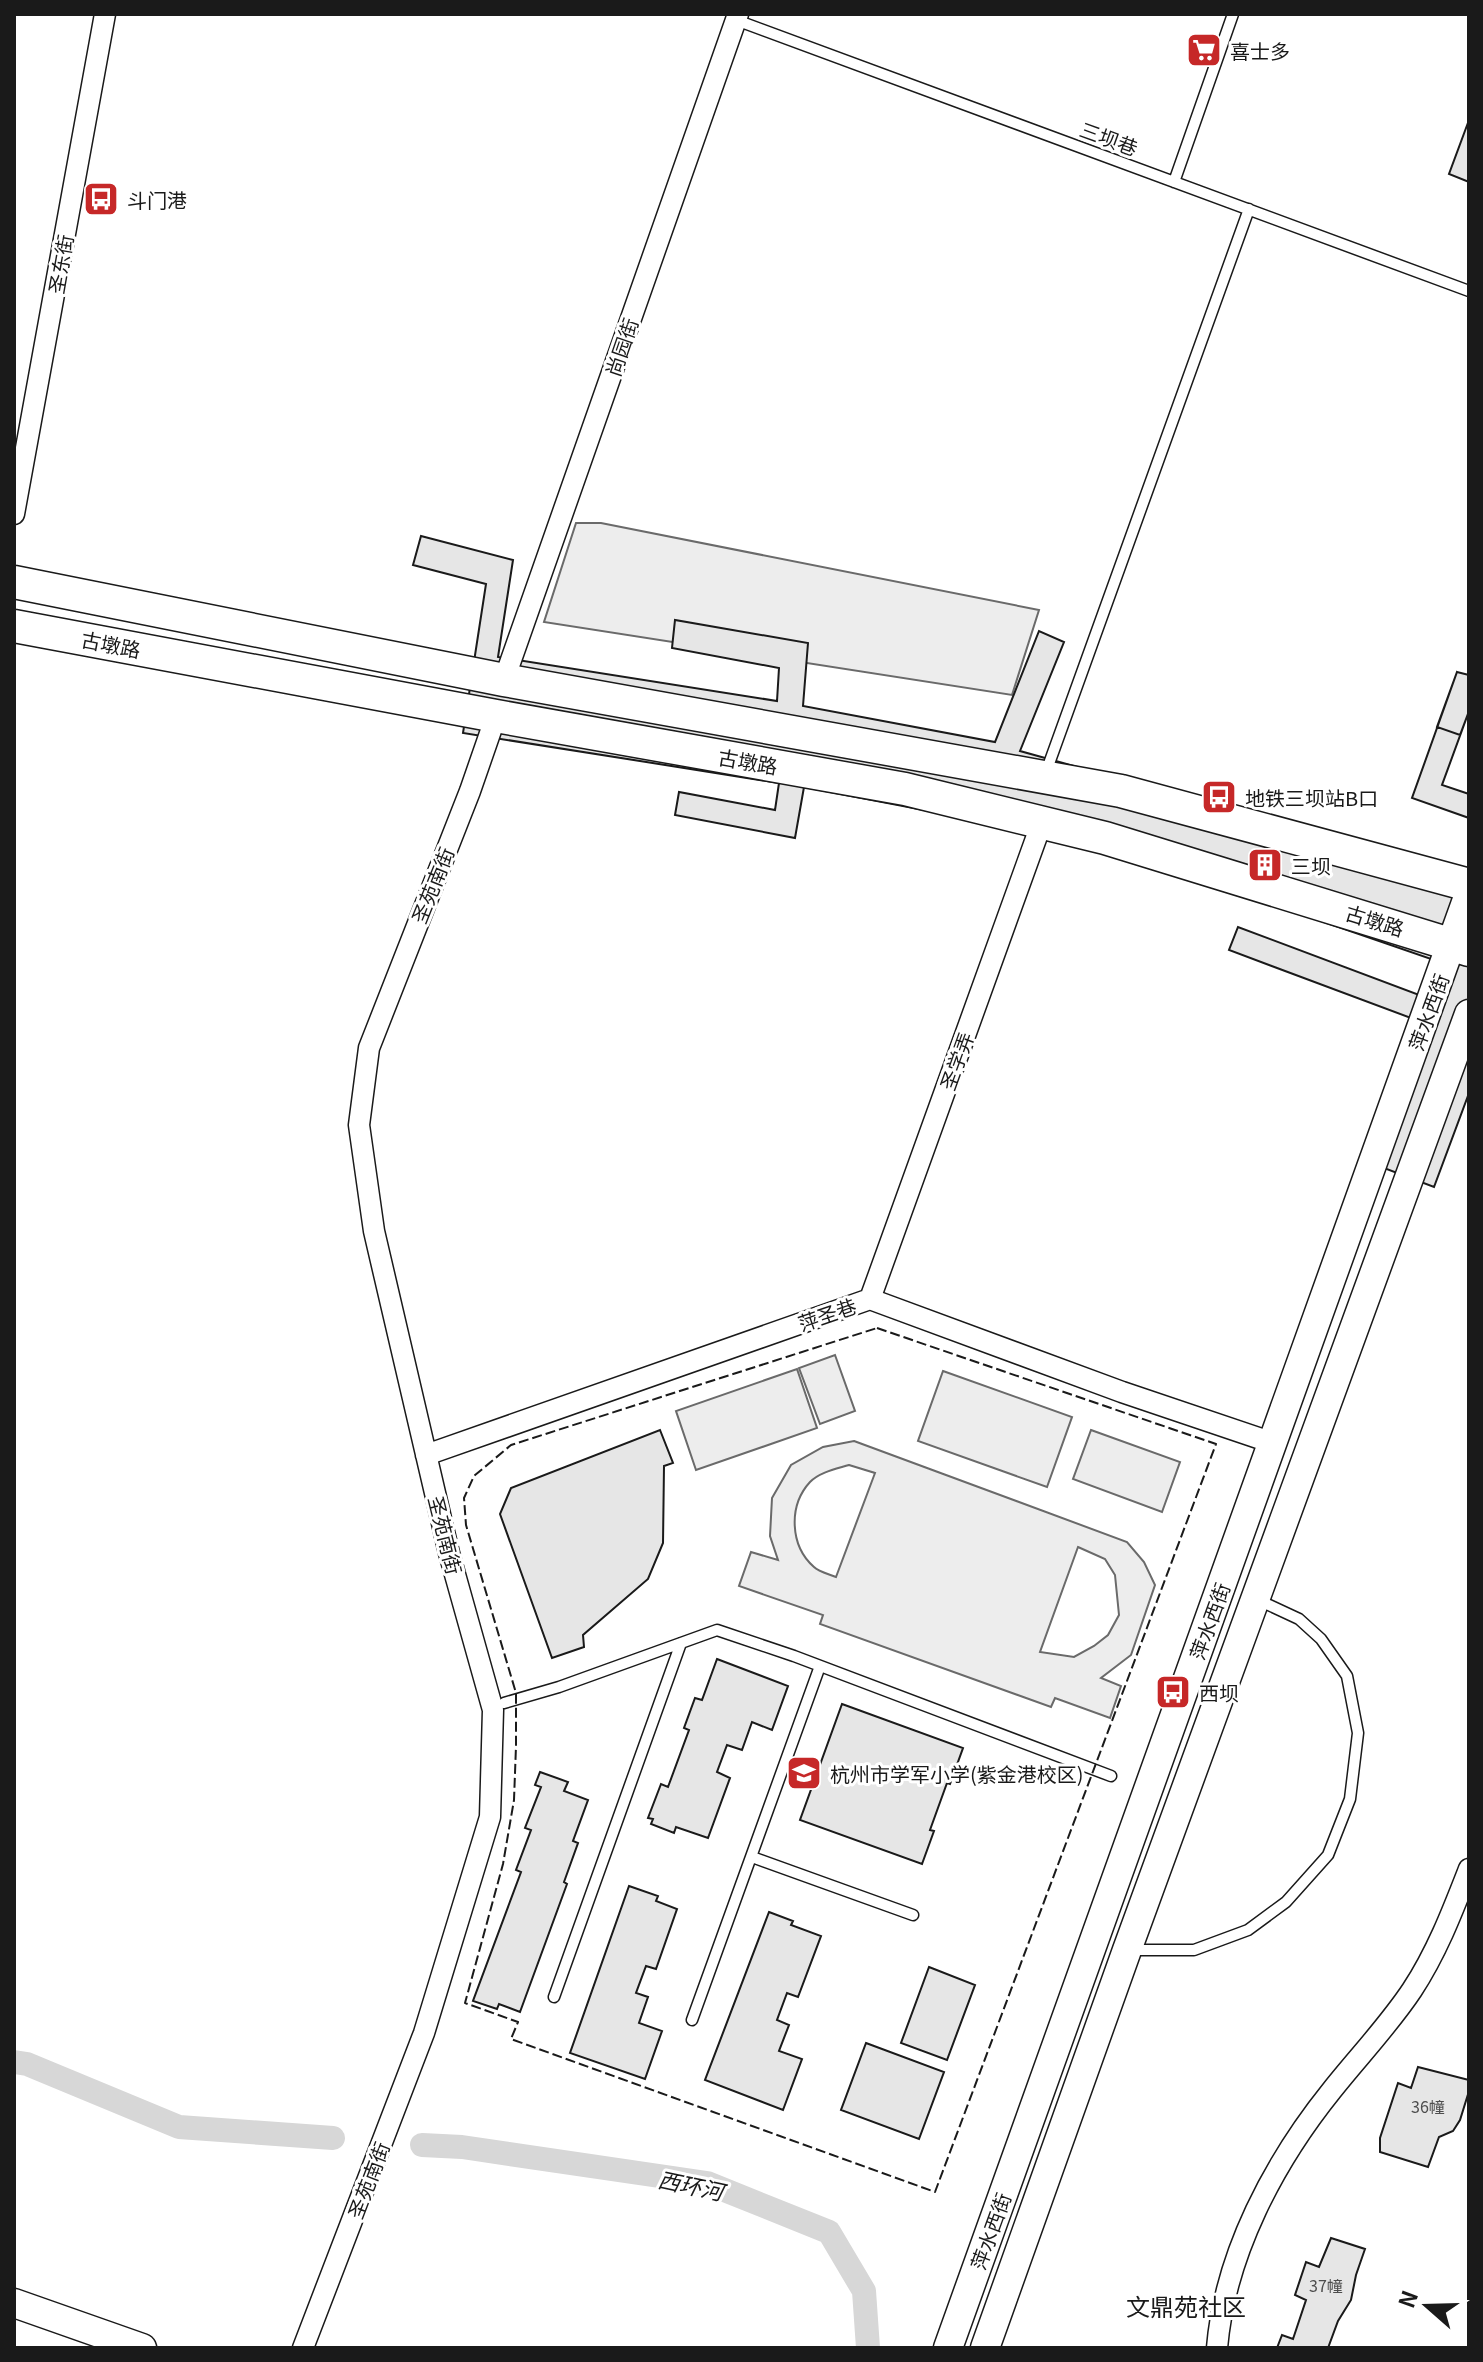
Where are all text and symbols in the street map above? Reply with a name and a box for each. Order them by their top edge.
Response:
supermarket icon: 喜士多 [1185,31,1223,69]
place label: 喜士多 [1230,36,1290,65]
street label: 三坝巷 [1076,114,1142,162]
bus stop icon: 斗门港 [82,180,120,218]
place label: 斗门港 [127,185,187,214]
street label: 圣东街 [41,232,79,296]
street label: 尚园街 [598,314,644,380]
street label: 古墩路 [79,624,143,664]
street label: 古墩路 [716,742,780,780]
bus stop icon: 地铁三坝站B口 [1200,778,1238,816]
place label: 地铁三坝站B口 [1245,783,1378,812]
street label: 圣苑南街 [404,842,460,928]
building icon: 三坝 [1246,846,1284,884]
place label: 三坝 [1291,851,1331,880]
street label: 古墩路 [1342,897,1408,943]
street label: 萍水西街 [1401,969,1455,1055]
street label: 圣学弄 [932,1028,980,1094]
street label: 萍圣巷 [794,1291,860,1337]
street label: 圣苑南街 [422,1493,470,1577]
street label: 萍水西街 [1182,1578,1236,1664]
bus stop icon: 西坝 [1154,1673,1192,1711]
place label: 西坝 [1199,1678,1239,1707]
school or university icon: 杭州市学军小学(紫金港校区) [785,1754,823,1792]
place label: 杭州市学军小学(紫金港校区) [830,1759,1084,1788]
house number: 36幢 [1411,2094,1445,2118]
street label: 圣苑南街 [340,2137,396,2223]
water label: 西环河 [655,2161,731,2207]
street label: 萍水西街 [963,2188,1017,2274]
north arrow [1387,2266,1467,2346]
house number: 37幢 [1309,2273,1343,2297]
text: N [1388,2285,1424,2312]
district label: 文鼎苑社区 [1126,2288,1246,2323]

